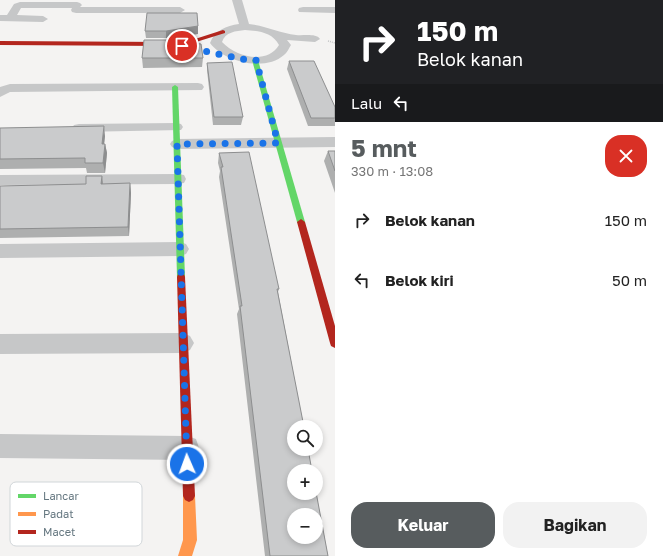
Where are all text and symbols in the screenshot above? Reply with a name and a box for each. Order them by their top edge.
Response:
text: 150 m [417,14,498,47]
icon: right [351,16,403,68]
pin [165,29,199,63]
icon: arrive [171,35,193,57]
text: Belok kanan [417,48,523,70]
icon: left [390,92,412,114]
text: Lalu [351,94,382,112]
text: 5 mnt [351,133,417,162]
button: close [605,135,647,177]
text: 330 m · 13:08 [351,163,433,179]
icon: right [351,209,373,231]
text: Belok kanan [385,211,475,229]
text: 150 m [605,211,647,229]
icon: left [351,269,373,291]
text: Belok kiri [385,271,454,289]
text: 50 m [612,271,647,289]
map controls [287,420,323,544]
button: search [287,420,323,456]
position arrow [166,443,208,485]
button: + [287,464,323,500]
legend [10,482,142,546]
text: Lancar [43,489,80,502]
button: Keluar [351,502,495,548]
button: Bagikan [503,502,647,548]
text: Padat [43,507,74,520]
button: − [287,508,323,544]
text: Macet [43,525,75,538]

